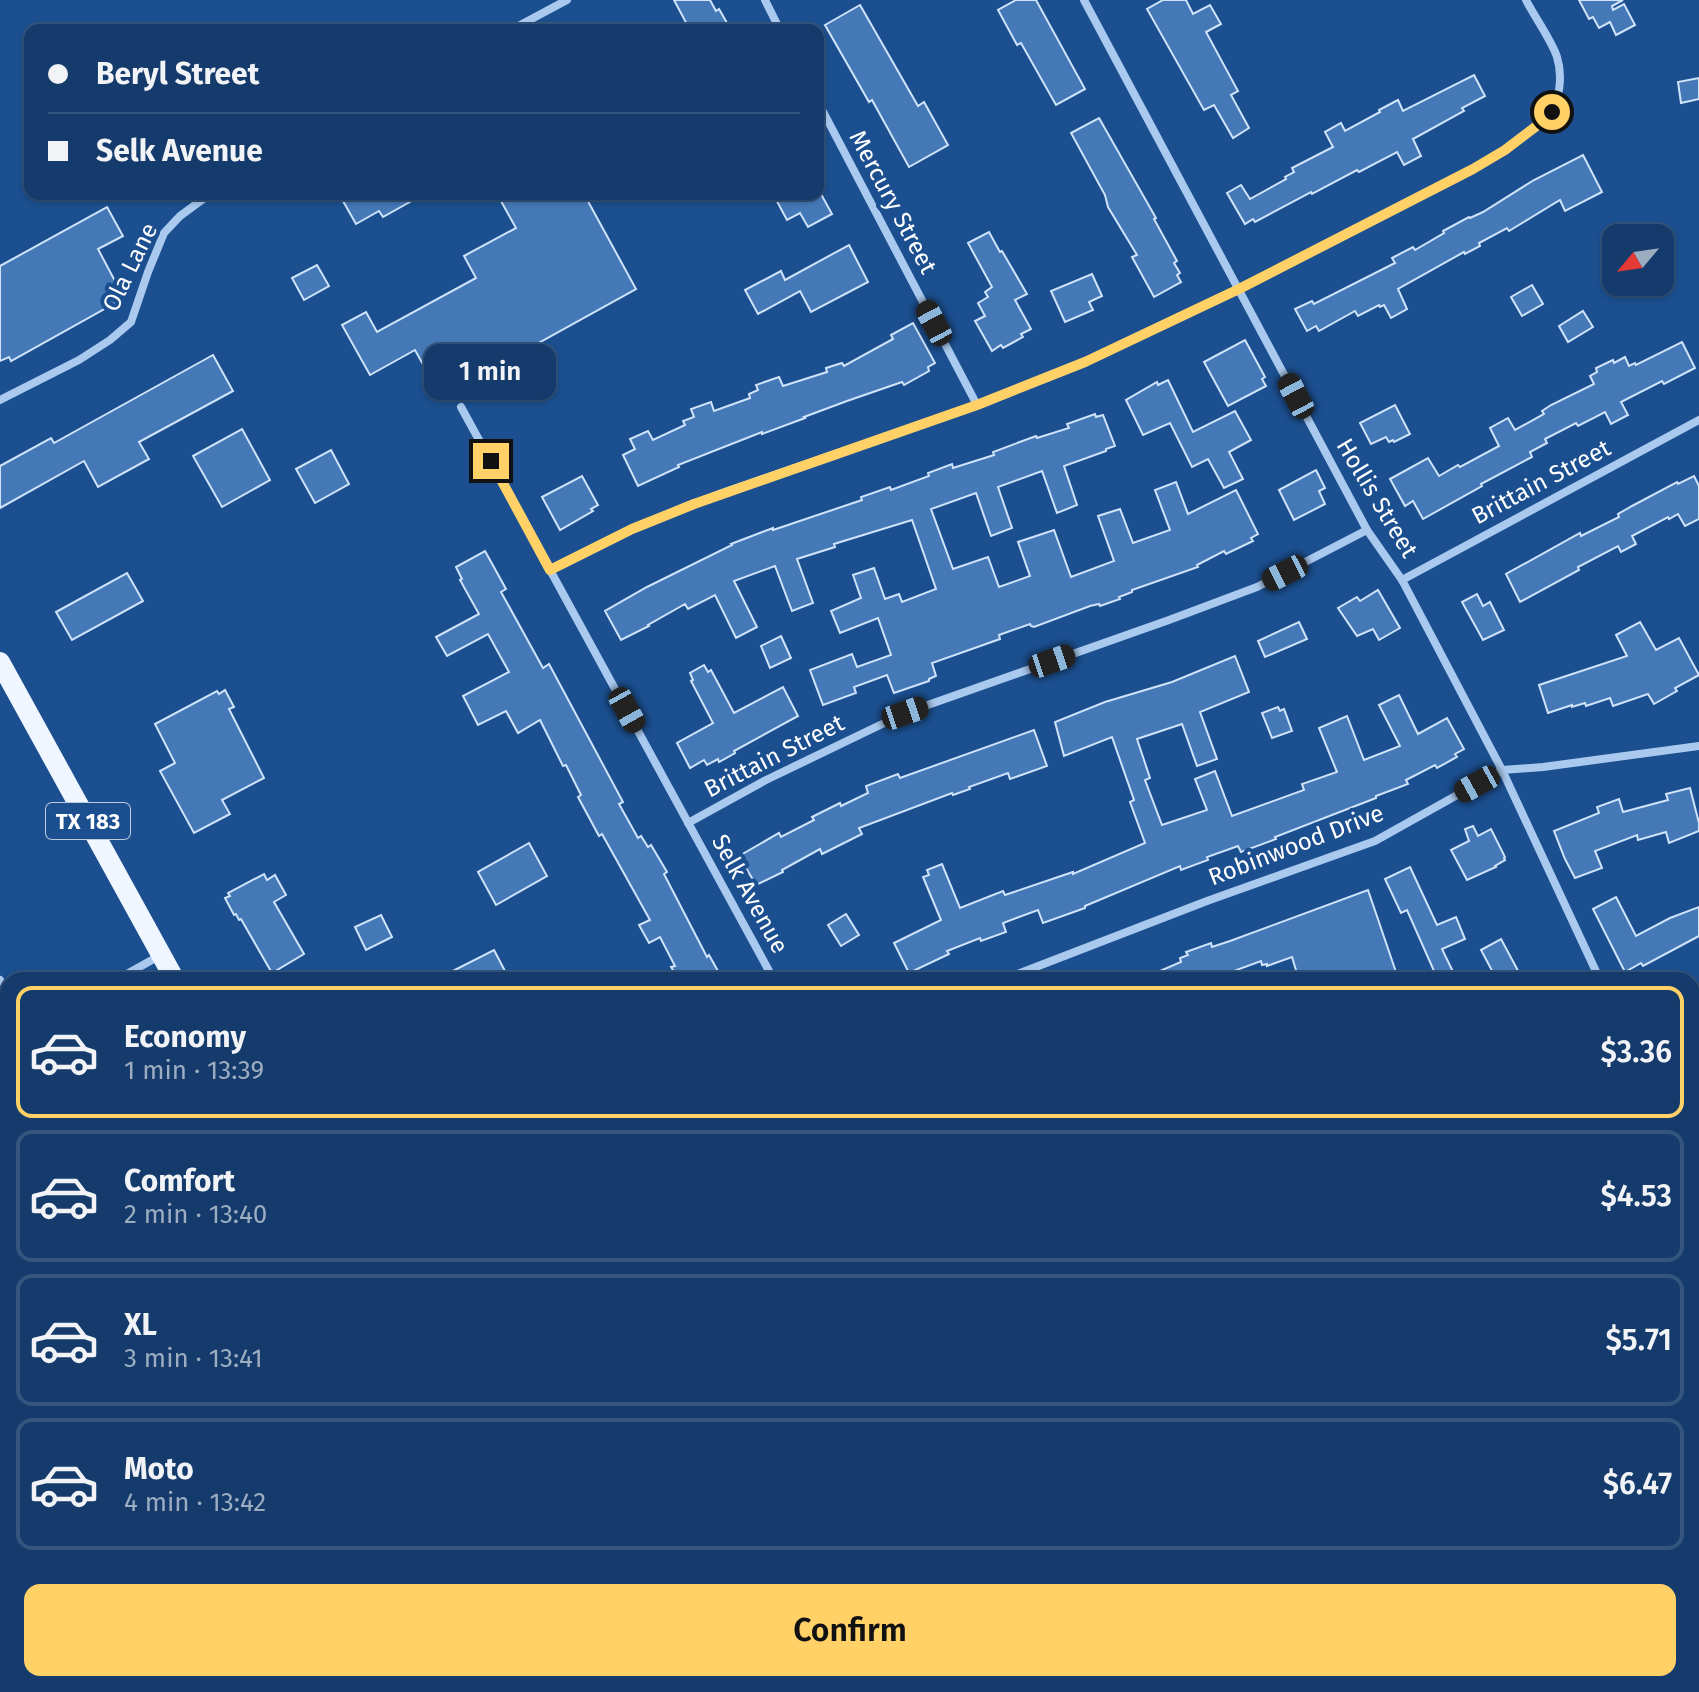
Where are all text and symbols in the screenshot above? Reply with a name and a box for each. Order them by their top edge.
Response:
text: Beryl Street [96,56,259,92]
route start [1534,94,1570,130]
street label: Mercury Street [844,126,943,279]
text: Selk Avenue [96,133,263,169]
street label: Ola Lane [97,218,163,316]
north arrow [1602,224,1674,296]
map controls [1602,224,1674,296]
car [912,296,956,350]
callout: 1 min [425,345,557,401]
text: 1 min [459,356,521,387]
car [1274,369,1318,423]
street label: Hollis Street [1331,433,1424,563]
street label: Brittain Street [1467,434,1615,530]
route end [473,443,509,479]
car [1258,551,1312,595]
car [1025,642,1079,680]
car [605,683,649,737]
car [878,694,932,732]
street label: Brittain Street [699,709,849,803]
car [1450,762,1504,806]
street label: Robinwood Drive [1204,799,1388,891]
road number: TX 183 [46,803,130,839]
street label: Selk Avenue [706,830,794,958]
icon: car [28,1016,100,1088]
text: Economy [124,1019,246,1055]
text: $3.36 [1600,1034,1672,1070]
text: 1 min · 13:39 [124,1055,264,1086]
icon: car [28,1160,100,1232]
text: Comfort [124,1163,235,1199]
text: $4.53 [1600,1178,1672,1214]
text: 2 min · 13:40 [124,1199,267,1230]
icon: car [28,1304,100,1376]
text: XL [124,1307,157,1343]
text: $5.71 [1606,1322,1672,1358]
text: 3 min · 13:41 [124,1343,263,1374]
icon: car [28,1448,100,1520]
text: Moto [124,1451,194,1487]
text: $6.47 [1603,1466,1672,1502]
text: 4 min · 13:42 [124,1487,266,1518]
button: Confirm [24,1584,1676,1676]

